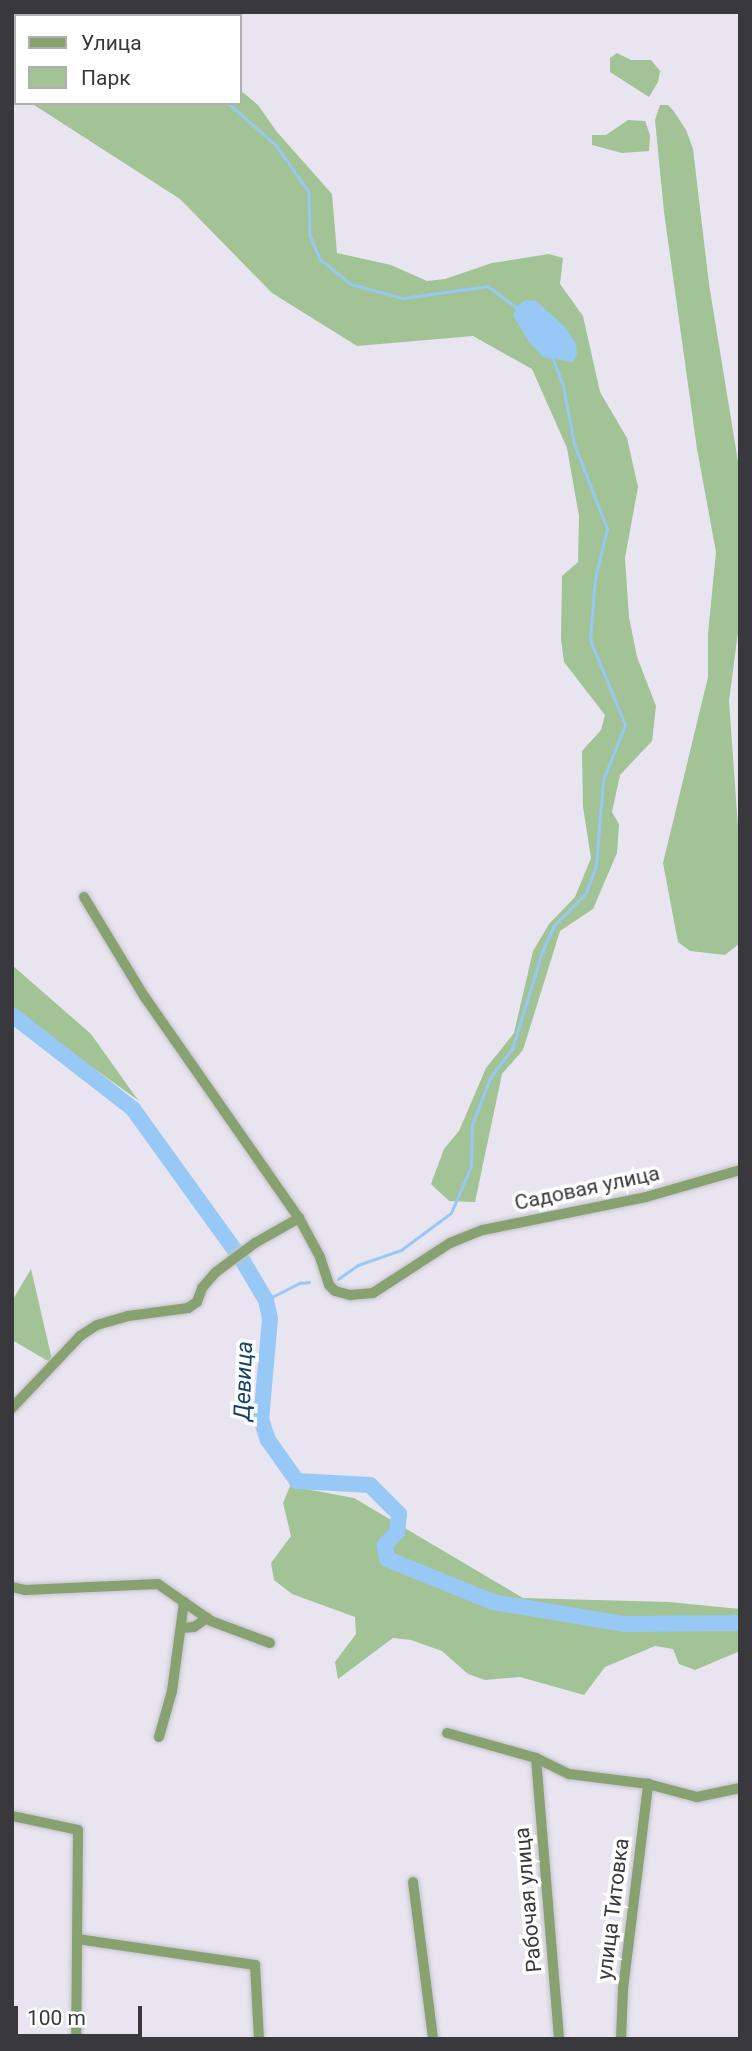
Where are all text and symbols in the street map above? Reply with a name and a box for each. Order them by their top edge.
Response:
legend [14,14,242,105]
text: Улица [81,31,142,55]
text: Парк [81,66,131,90]
street label: Садовая улица [512,1160,662,1216]
water label: Девица [229,1341,259,1421]
street label: Рабочая улица [509,1826,547,1974]
street label: улица Титовка [592,1837,634,1981]
scale bar [18,1992,145,2036]
text: 100 m [27,2006,86,2030]

